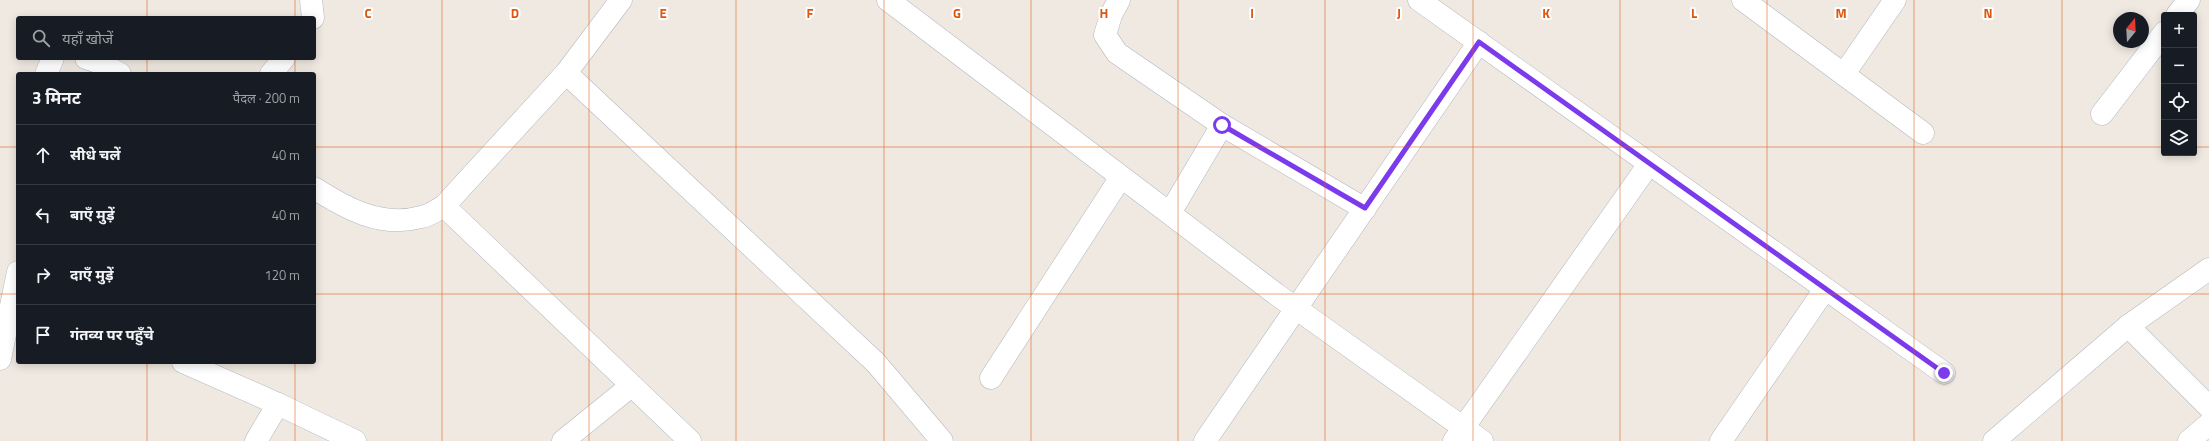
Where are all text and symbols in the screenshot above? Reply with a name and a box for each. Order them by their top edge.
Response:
text: C [364,3,372,23]
text: D [511,3,519,23]
text: E [659,3,667,23]
text: F [807,3,814,23]
text: G [953,3,961,23]
text: H [1100,3,1108,23]
text: I [1250,3,1254,23]
text: J [1397,3,1401,23]
text: K [1542,3,1550,23]
text: L [1691,3,1697,23]
text: M [1835,3,1847,23]
text: N [1983,3,1993,23]
north arrow [2113,12,2149,48]
map controls [2161,12,2197,156]
button: + [2161,12,2197,48]
search box [16,16,316,60]
icon: search [30,27,52,49]
text: यहाँ खोजें [62,27,113,50]
button: − [2161,48,2197,84]
button: locate [2161,84,2197,120]
text: 3 मिनट [32,85,81,111]
text: पैदल · 200 m [233,88,300,108]
route start [1213,116,1231,134]
button: layers [2161,120,2197,156]
text: सीधे चलें [70,143,121,166]
icon: ahead [32,144,54,166]
text: 40 m [272,145,300,165]
text: बाएँ मुड़ें [70,203,114,226]
icon: left [32,204,54,226]
text: 40 m [272,205,300,225]
text: दाएँ मुड़ें [70,263,114,286]
icon: right [32,264,54,286]
text: 120 m [264,265,300,285]
text: गंतव्य पर पहुँचे [70,323,154,346]
icon: arrive [32,324,54,346]
route end [1935,364,1953,382]

